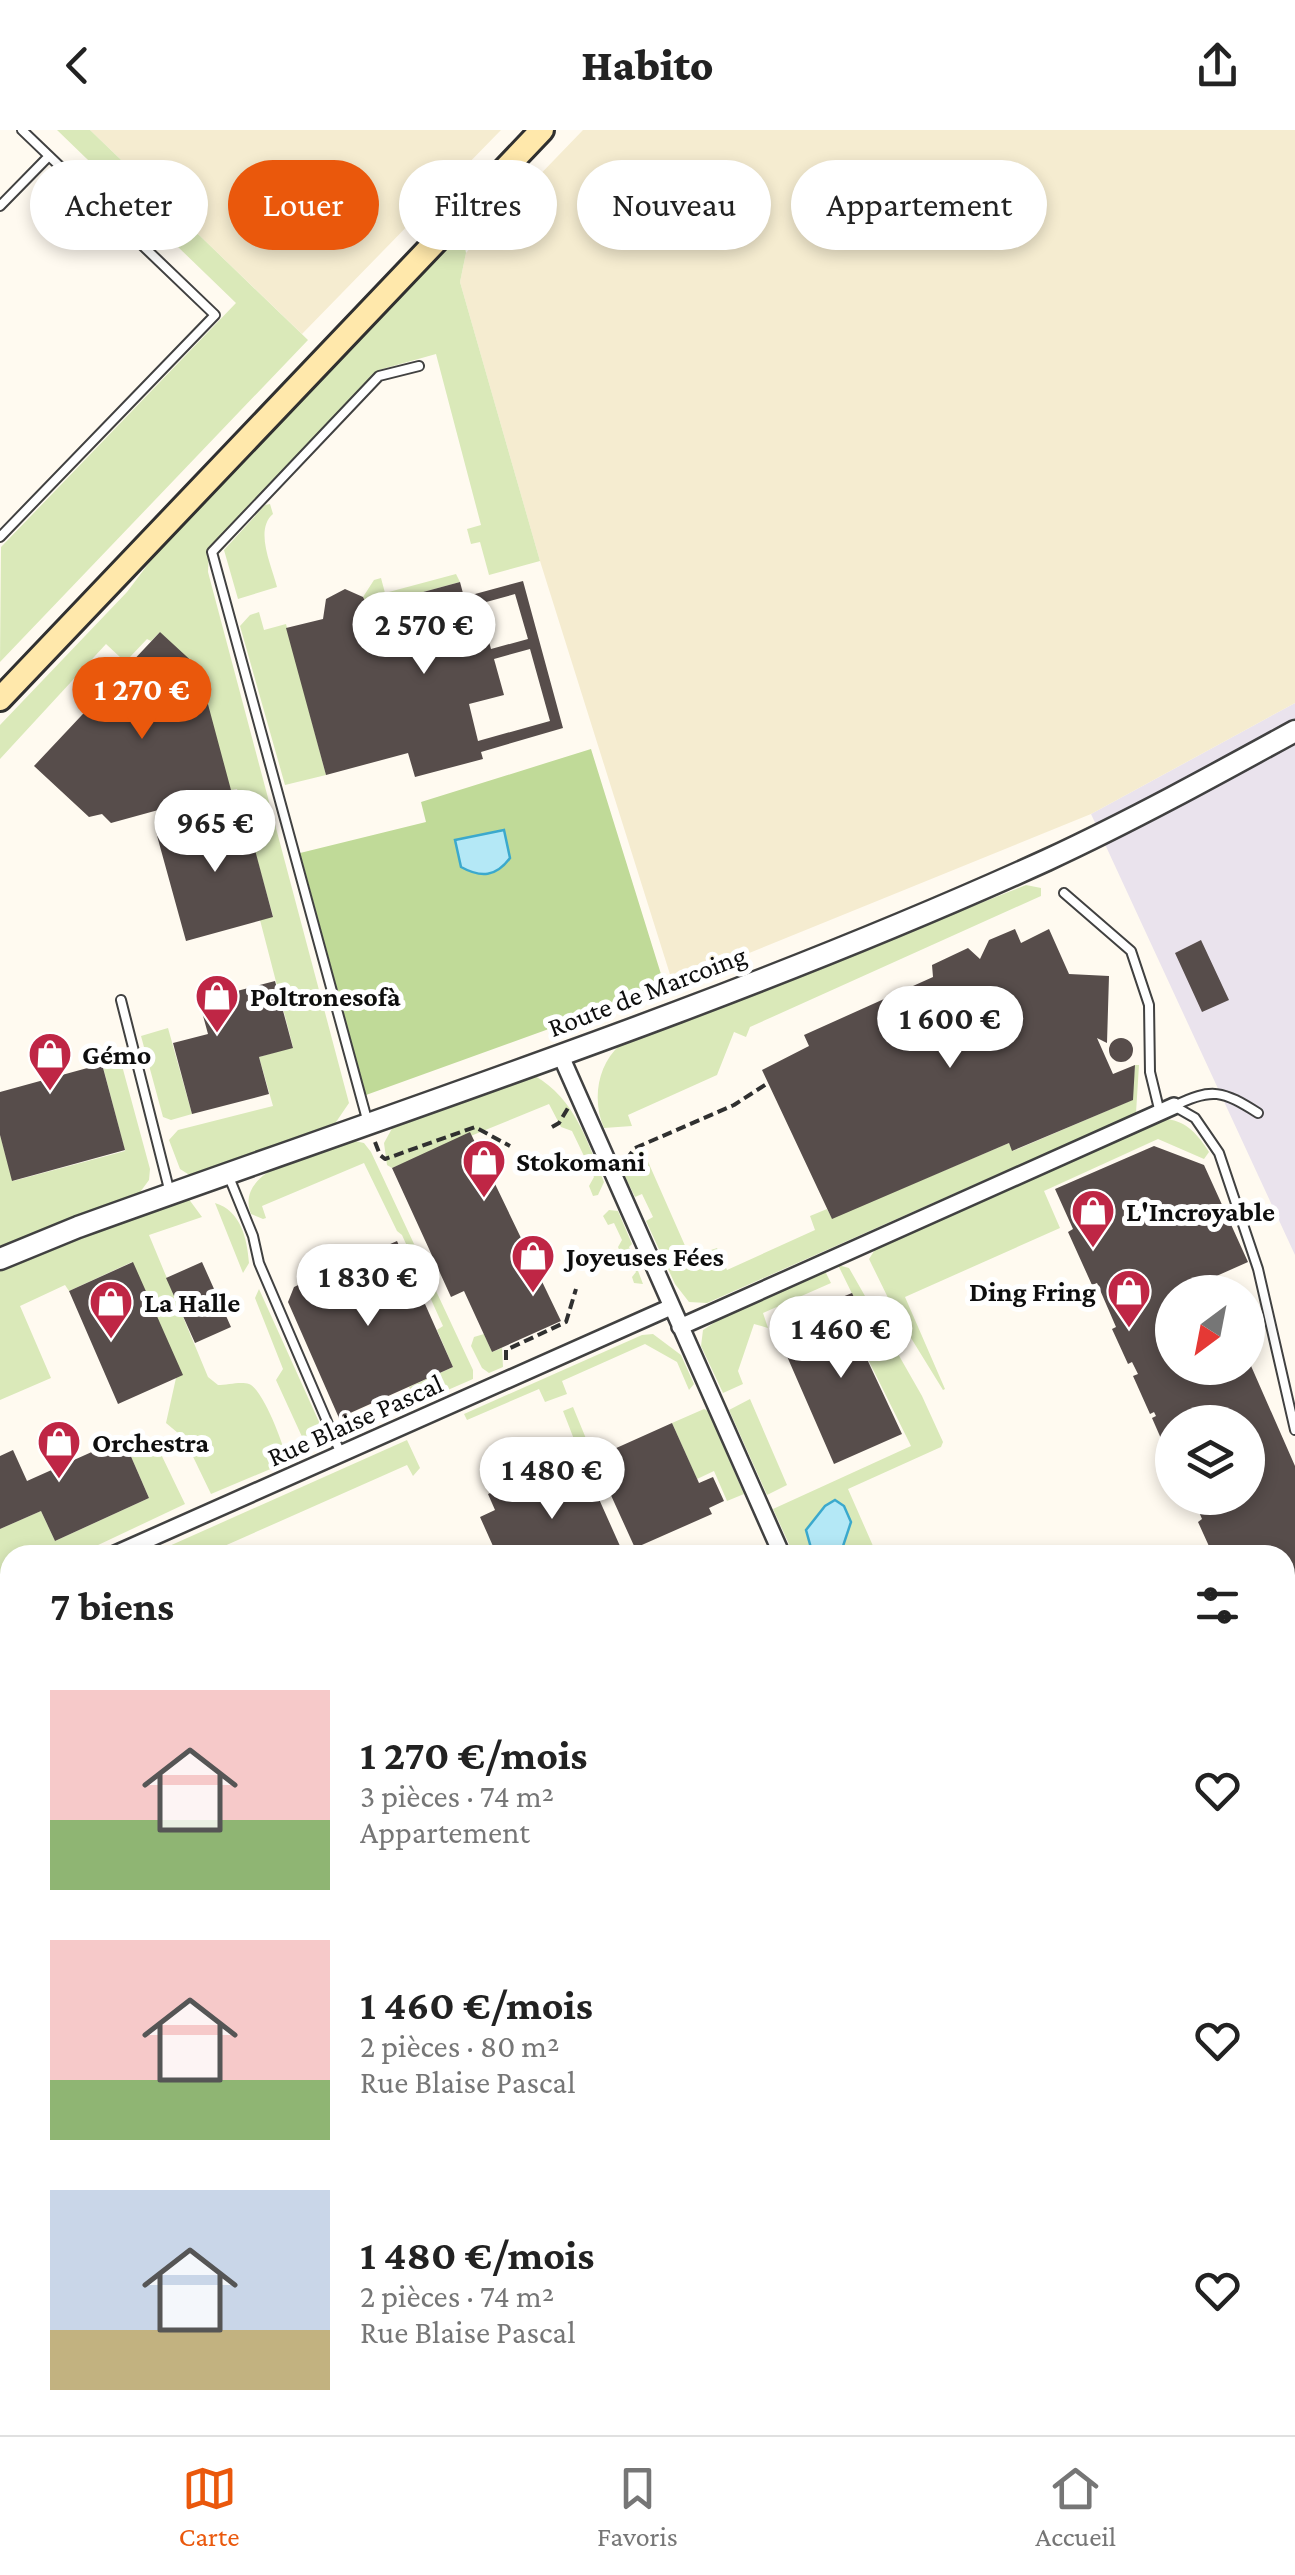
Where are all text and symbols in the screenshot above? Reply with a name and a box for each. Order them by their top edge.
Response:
icon: back [50,38,105,93]
icon: share [1190,38,1245,93]
text: Habito [581,40,714,90]
chip: Acheter [30,160,208,250]
chip: Louer [228,160,379,250]
chip: Filtres [399,160,557,250]
chip: Nouveau [577,160,771,250]
chip: Appartement [791,160,1047,250]
pin: 2 570 € [332,592,516,677]
text: 2 570 € [375,606,474,642]
pin: 1 270 € [50,657,234,742]
text: 1 270 € [94,671,190,707]
pin: 965 € [145,790,285,875]
text: 965 € [176,804,254,840]
street label: Route de Marcoing [544,939,751,1043]
shop icon: Poltronesofà [194,973,240,1034]
place label: Poltronesofà [250,981,401,1012]
pin: 1 600 € [858,986,1042,1071]
text: 1 600 € [899,1000,1001,1036]
shop icon: Gémo [27,1031,73,1092]
place label: Gémo [82,1039,151,1070]
shop icon: Stokomani [461,1138,507,1199]
place label: Stokomani [516,1146,645,1177]
shop icon: L'Incroyable [1070,1188,1116,1249]
place label: L'Incroyable [1126,1196,1275,1227]
shop icon: Joyeuses Fées [510,1233,556,1294]
place label: Joyeuses Fées [563,1241,724,1272]
pin: 1 830 € [276,1244,460,1329]
text: 1 830 € [319,1258,417,1294]
shop icon: Ding Fring [1106,1268,1152,1329]
north arrow [1155,1275,1265,1385]
map controls [1155,1275,1265,1515]
place label: Ding Fring [969,1276,1096,1307]
shop icon: La Halle [88,1279,134,1340]
place label: La Halle [144,1287,240,1318]
pin: 1 460 € [749,1296,933,1381]
text: 1 460 € [791,1310,891,1346]
street label: Rue Blaise Pascal [263,1367,447,1473]
button: layers [1155,1405,1265,1515]
shop icon: Orchestra [36,1419,82,1480]
place label: Orchestra [92,1427,209,1458]
pin: 1 480 € [460,1437,644,1522]
text: 1 480 € [502,1451,602,1487]
icon: filters [1190,1578,1245,1633]
text: 7 biens [50,1582,174,1629]
icon: home [130,1730,250,1850]
text: 1 270 €/mois [360,1731,587,1778]
icon: heart [1190,1763,1245,1818]
text: 3 pièces · 74 m² [360,1778,554,1814]
text: Appartement [360,1814,530,1850]
icon: home [130,1980,250,2100]
text: 1 460 €/mois [360,1981,593,2028]
icon: heart [1190,2013,1245,2068]
text: 2 pièces · 80 m² [360,2028,559,2064]
text: Rue Blaise Pascal [360,2064,576,2100]
icon: home [130,2230,250,2350]
text: 1 480 €/mois [360,2231,594,2278]
icon: heart [1190,2263,1245,2318]
text: 2 pièces · 74 m² [360,2278,554,2314]
text: Rue Blaise Pascal [360,2314,576,2350]
tab: Carte [179,2461,239,2552]
tab: Favoris [597,2461,678,2552]
tab: Accueil [1035,2461,1116,2552]

